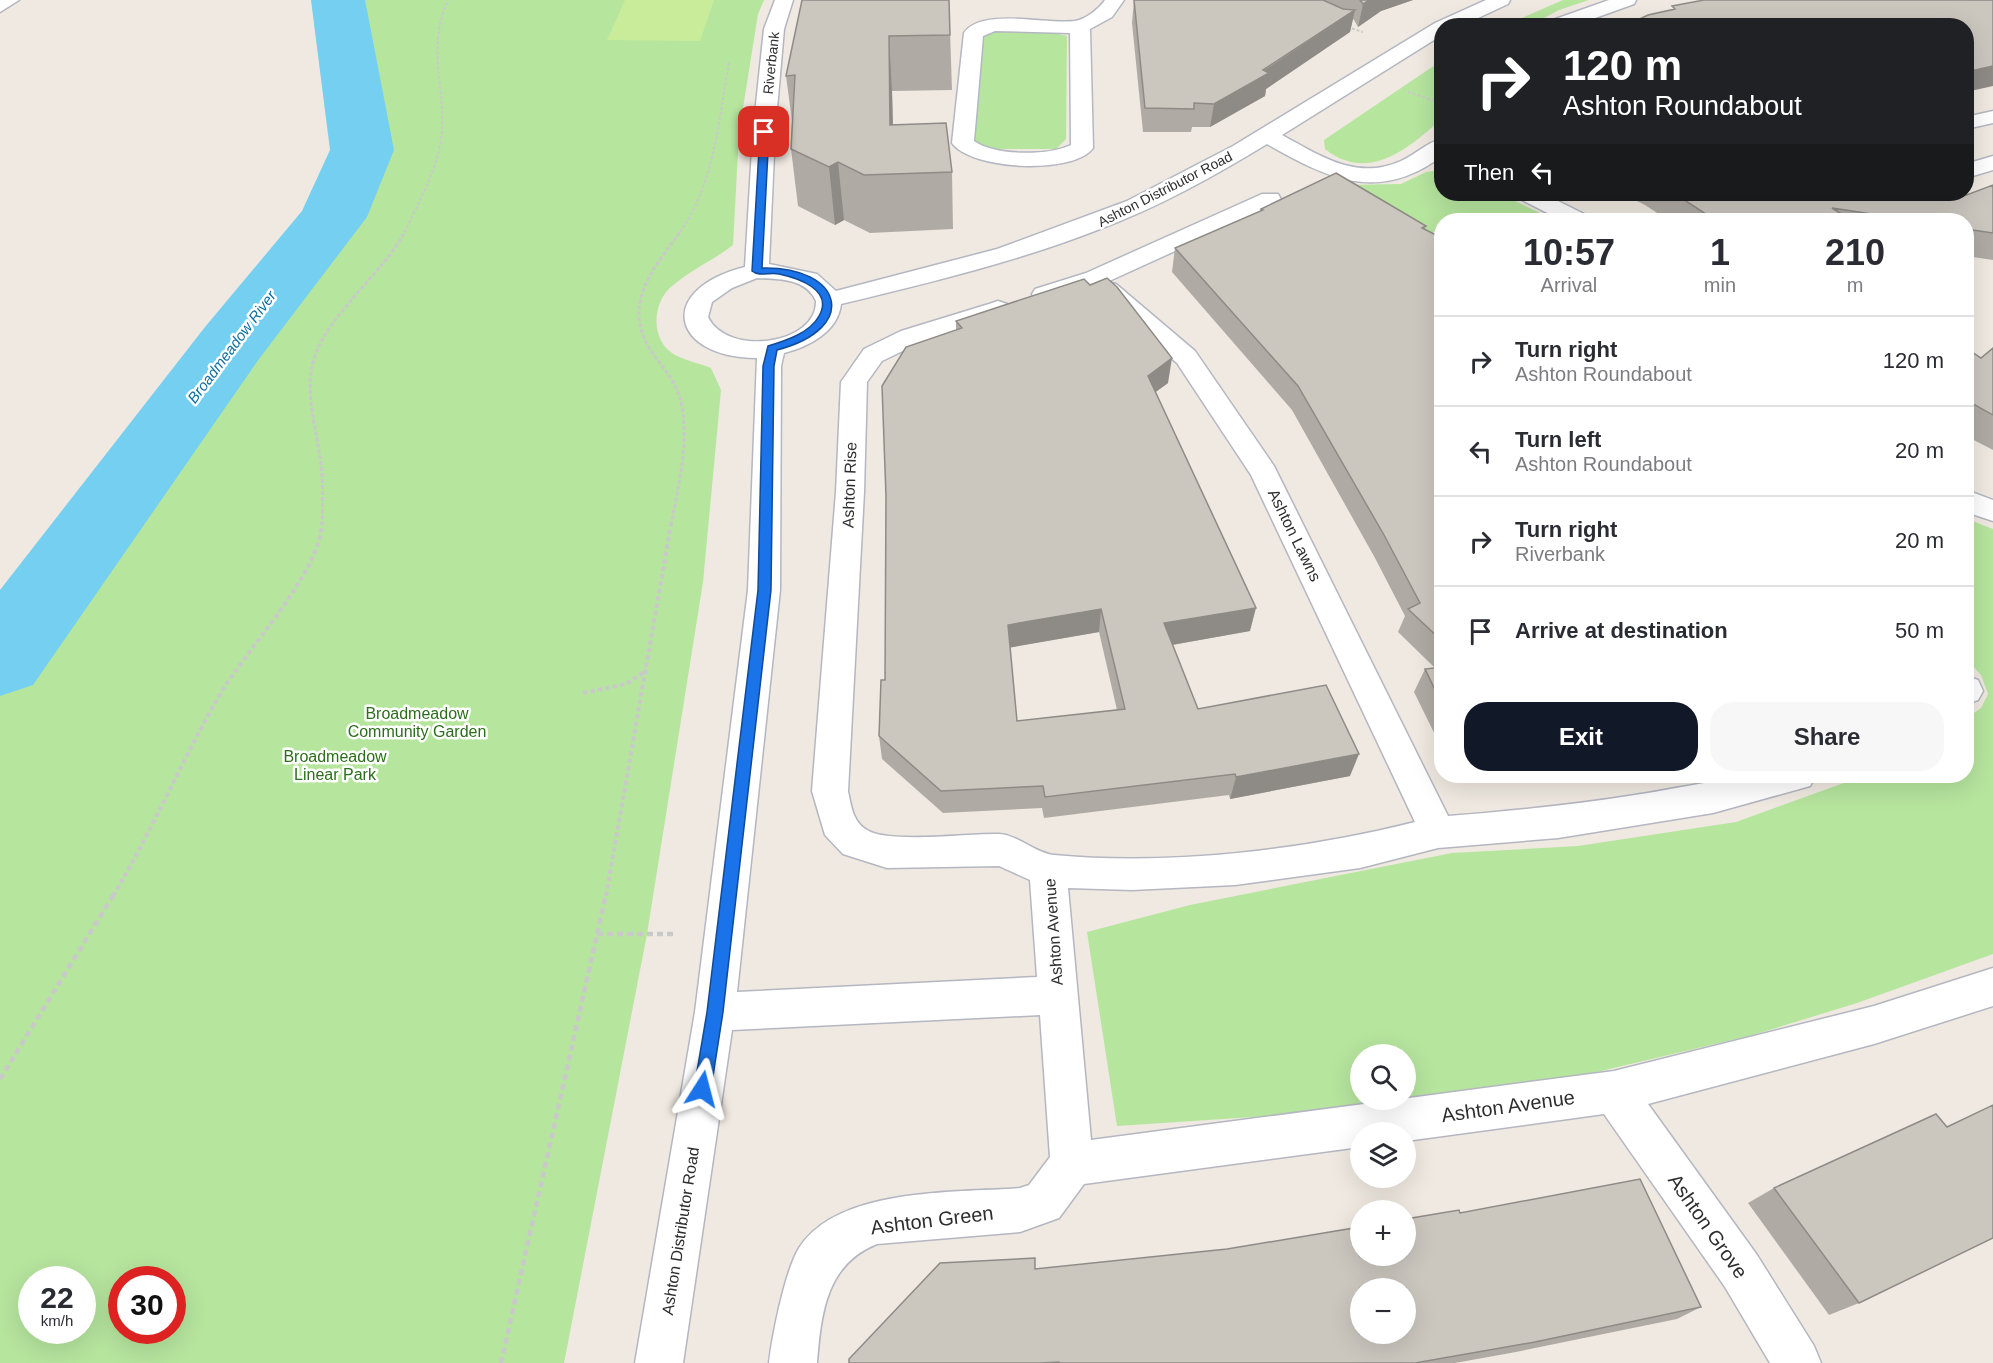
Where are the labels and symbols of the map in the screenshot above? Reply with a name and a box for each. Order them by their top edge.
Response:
street label: Riverbank [760,30,782,95]
pin [738,106,789,157]
street label: Ashton Distributor Road [1095,148,1235,230]
water label: Broadmeadow River [184,287,280,406]
street label: Ashton Rise [839,442,860,528]
street label: Ashton Lawns [1265,486,1324,584]
park label: Broadmeadow Community Garden [348,705,486,740]
park label: Broadmeadow Linear Park [283,748,387,783]
street label: Ashton Avenue [1041,878,1066,986]
position arrow [670,1057,734,1121]
street label: Ashton Avenue [1440,1086,1576,1126]
street label: Ashton Distributor Road [659,1146,702,1316]
street label: Ashton Grove [1664,1170,1752,1282]
street label: Ashton Green [869,1202,995,1238]
speed limit sign: 30 [108,1266,186,1344]

